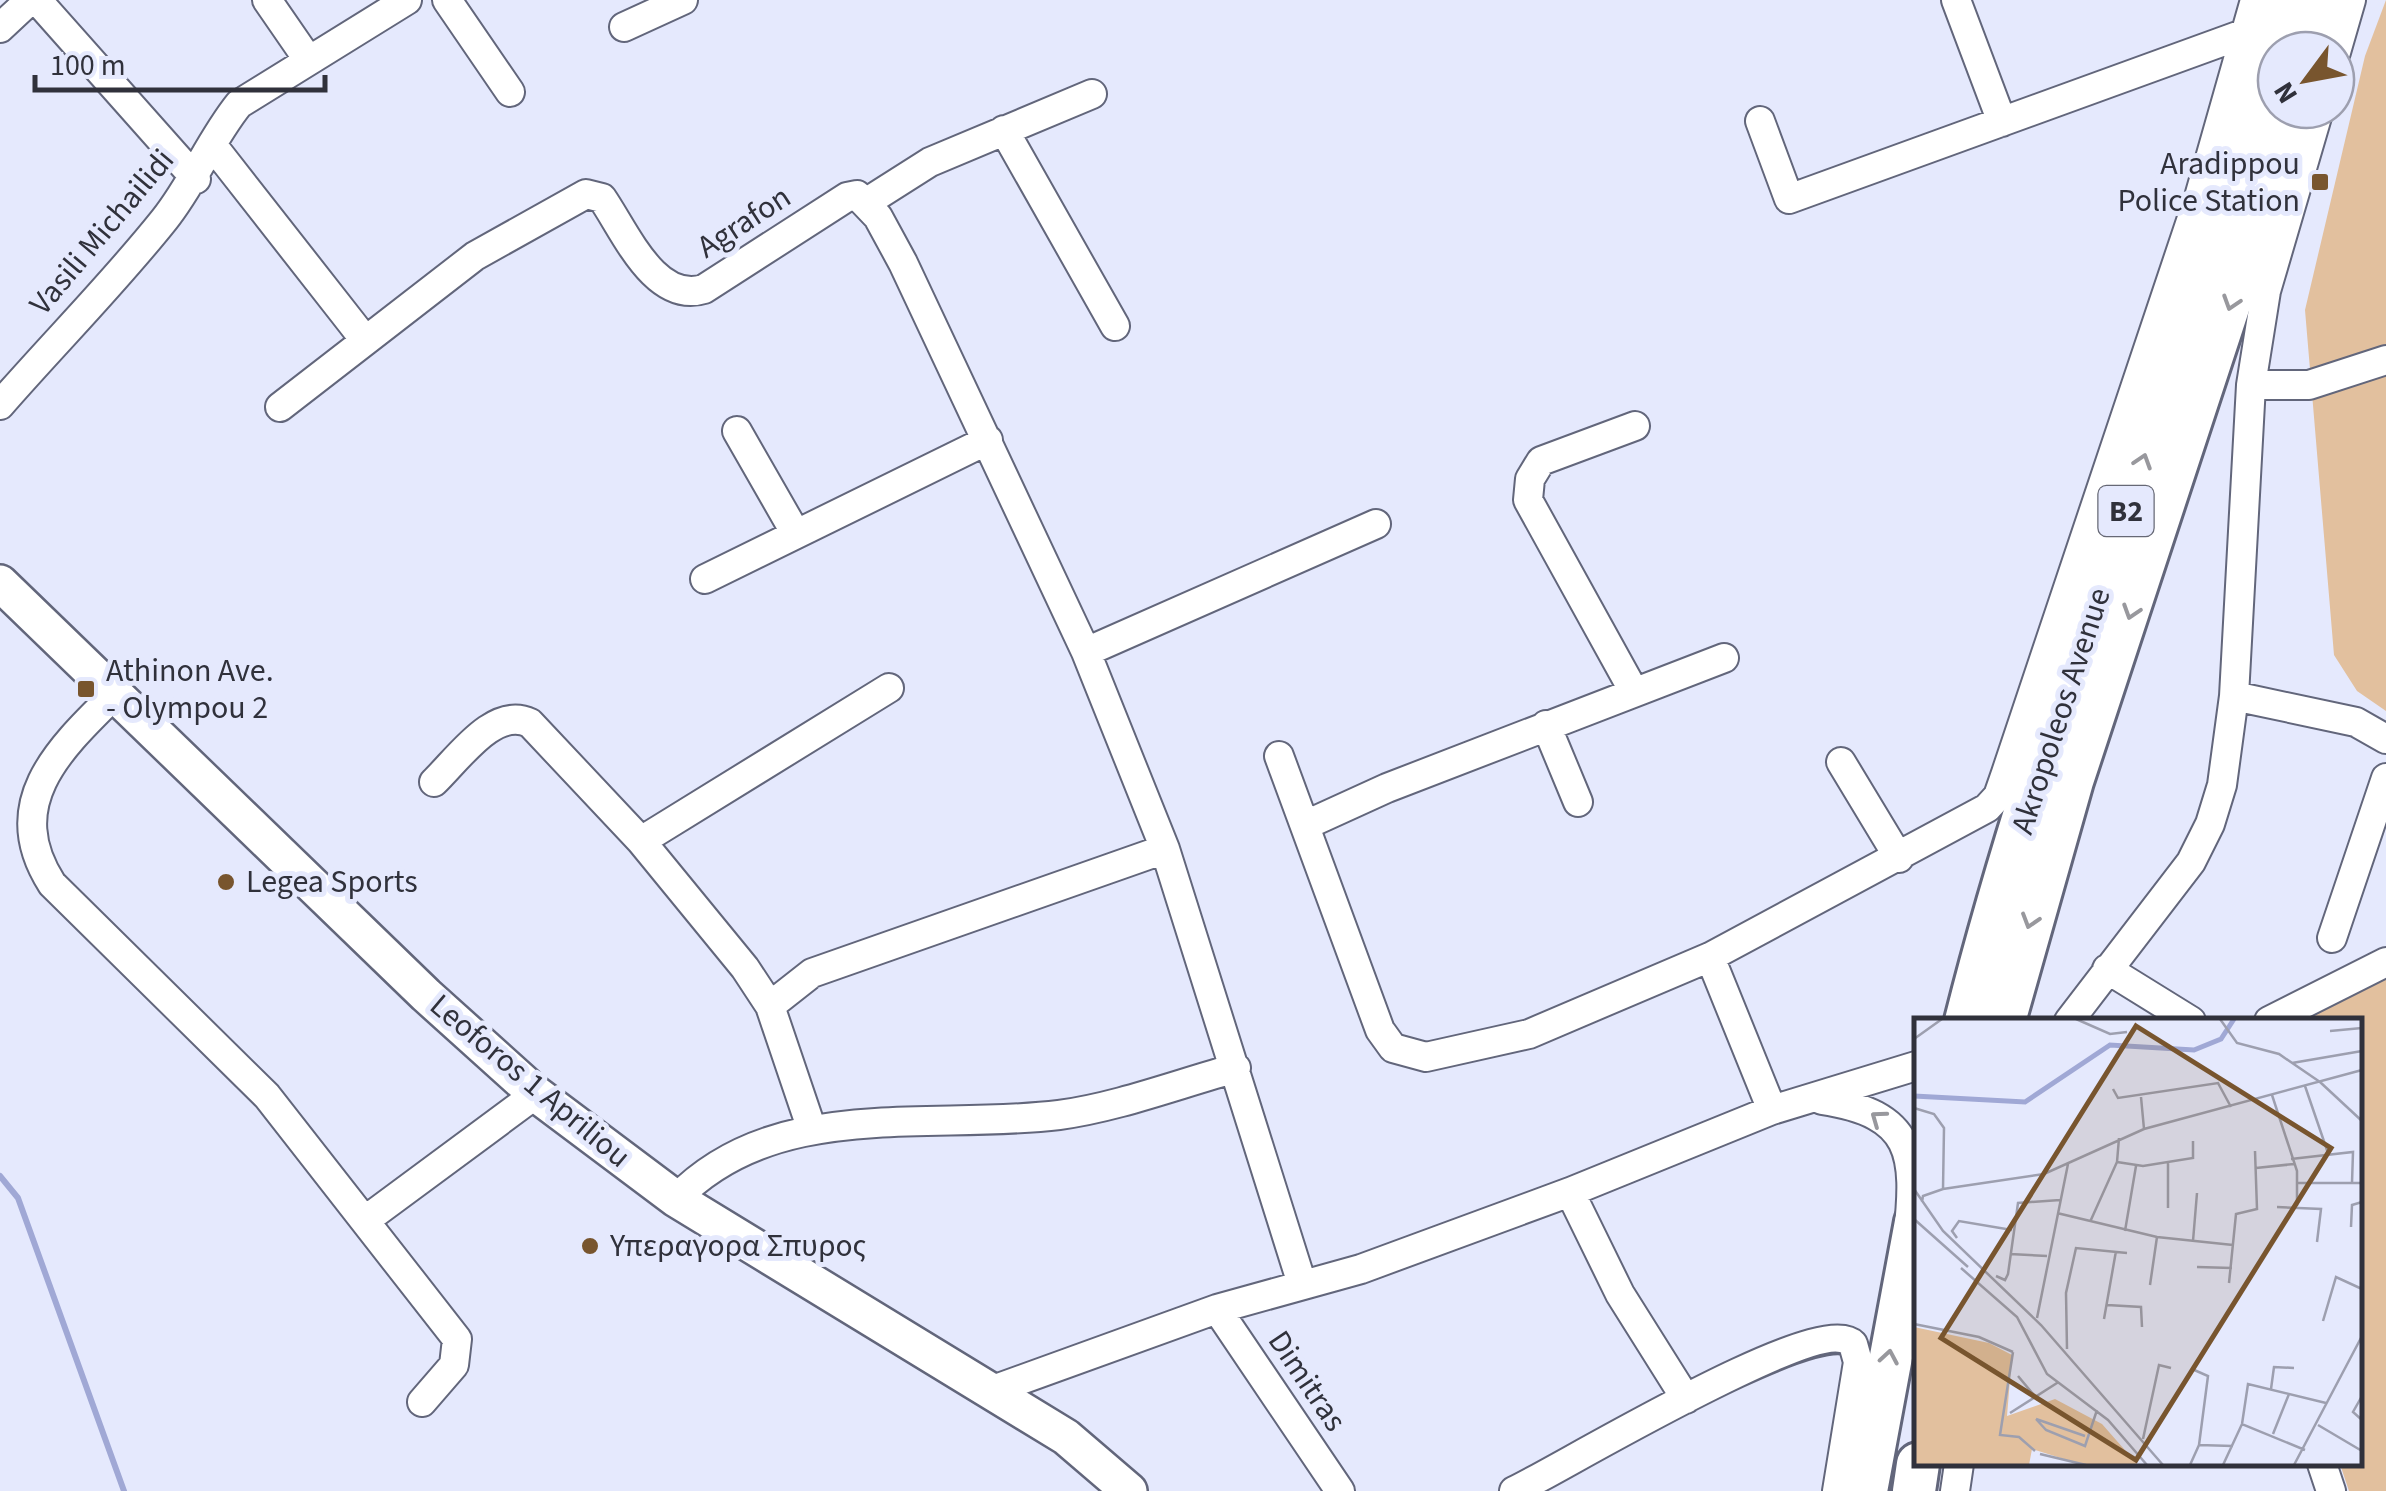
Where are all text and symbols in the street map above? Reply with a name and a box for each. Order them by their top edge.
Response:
scale bar [35,30,325,92]
north arrow [2256,30,2356,130]
text: 100 m [50,44,126,87]
text: N [2264,74,2308,111]
street label: Vasili Michailidi [19,139,185,325]
place label: Aradippou Police Station [2117,141,2300,224]
marker: Aradippou Police Station [2309,171,2331,193]
street label: Agrafon [688,174,800,270]
one-way arrow [2222,294,2243,311]
one-way arrow [2131,453,2151,470]
road number: B2 [2098,486,2154,536]
street label: Akropoleos Avenue [2000,582,2122,840]
one-way arrow [2122,603,2143,620]
place label: Athinon Ave. - Olympou 2 [106,648,274,731]
marker: Athinon Ave. - Olympou 2 [75,678,97,700]
place label: Legea Sports [246,859,418,905]
marker: Legea Sports [215,871,237,893]
one-way arrow [2021,912,2042,929]
street label: Leoforos 1 Apriliou [420,983,640,1179]
inset map [1914,1018,2361,1466]
one-way arrow [1871,1112,1890,1130]
place label: Υπεραγορα Σπυρος [609,1223,866,1269]
marker: Υπεραγορα Σπυρος [579,1235,601,1257]
street label: Dimitras [1256,1321,1358,1441]
one-way arrow [1878,1349,1899,1366]

